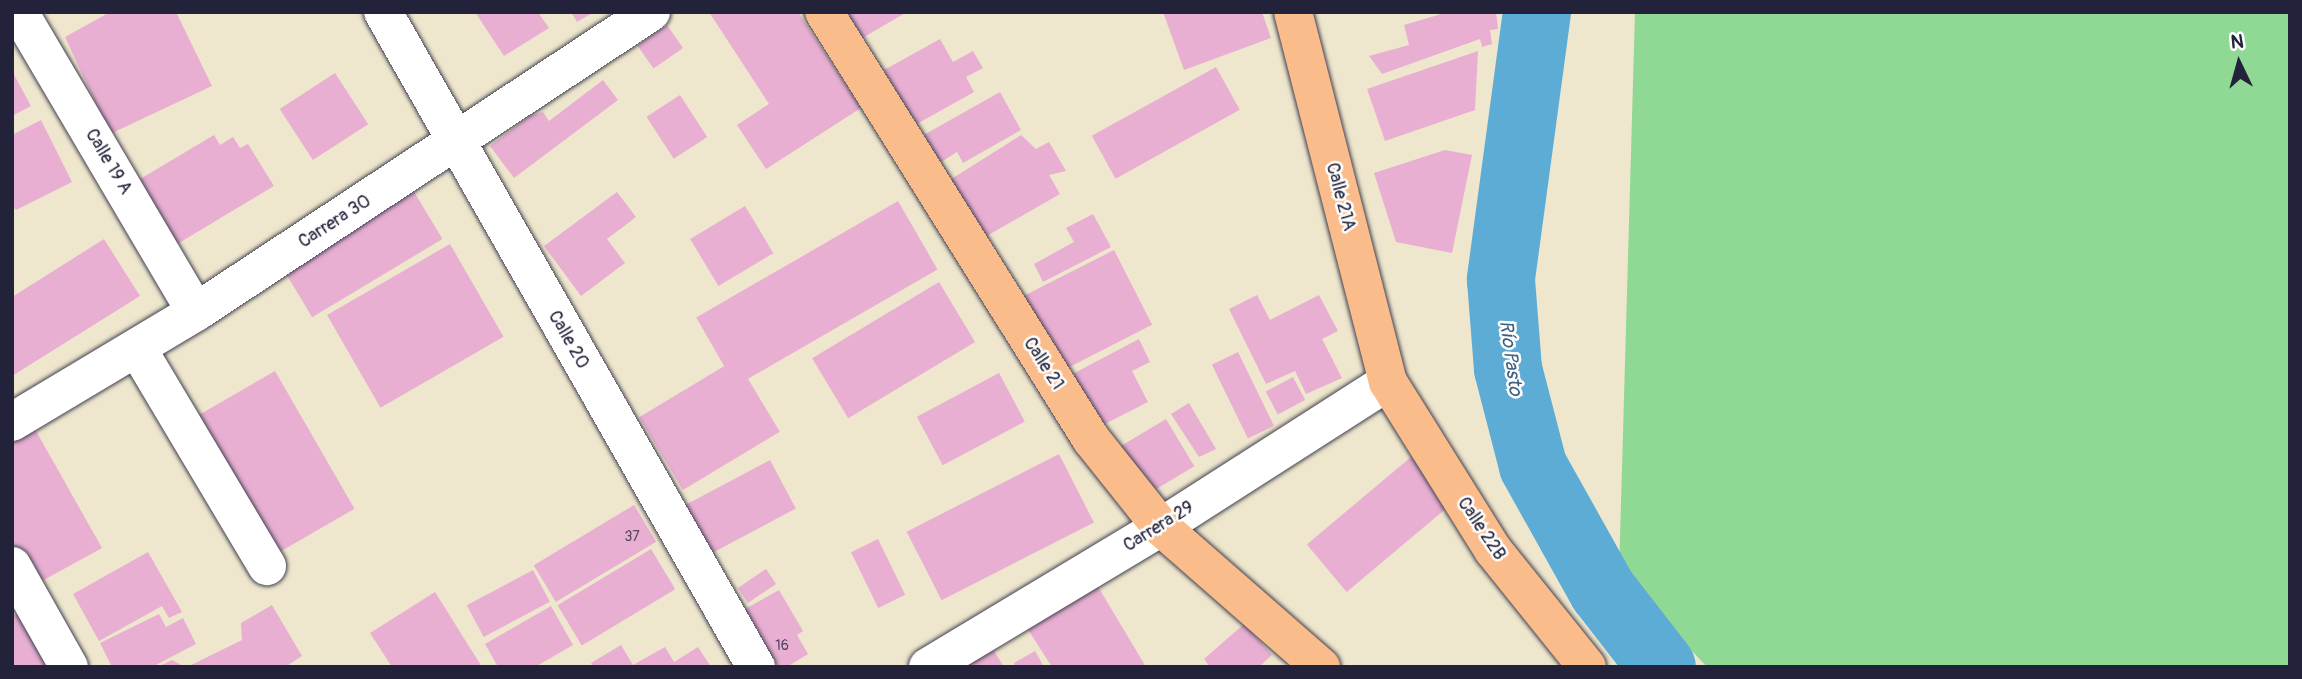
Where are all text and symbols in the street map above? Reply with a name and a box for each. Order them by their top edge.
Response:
north arrow [2204,28,2274,98]
text: N [2230,30,2245,55]
street label: Calle 19 A [80,125,136,199]
street label: Calle 21A [1321,161,1359,233]
street label: Carrera 30 [295,191,375,253]
street label: Calle 20 [543,307,593,373]
water label: Río Pasto [1493,319,1527,397]
street label: Calle 21 [1018,334,1068,394]
street label: Calle 22B [1452,493,1510,565]
street label: Carrera 29 [1120,497,1198,557]
house number: 37 [624,529,640,545]
house number: 16 [775,638,789,654]

